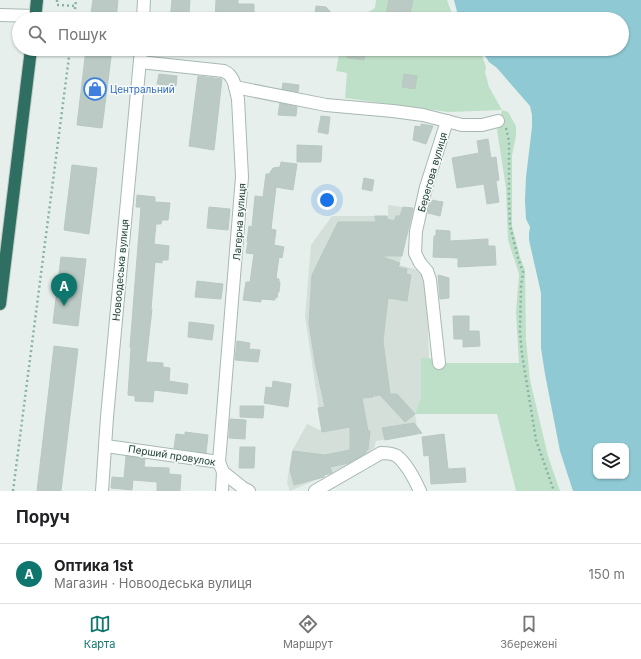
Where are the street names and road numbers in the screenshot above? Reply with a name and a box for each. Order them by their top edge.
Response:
street label: Берегова вулиця [415,131,449,213]
street label: Лагерна вулиця [230,183,248,261]
street label: Новоодеська вулиця [110,219,130,321]
street label: Перший провулок [127,442,217,468]

